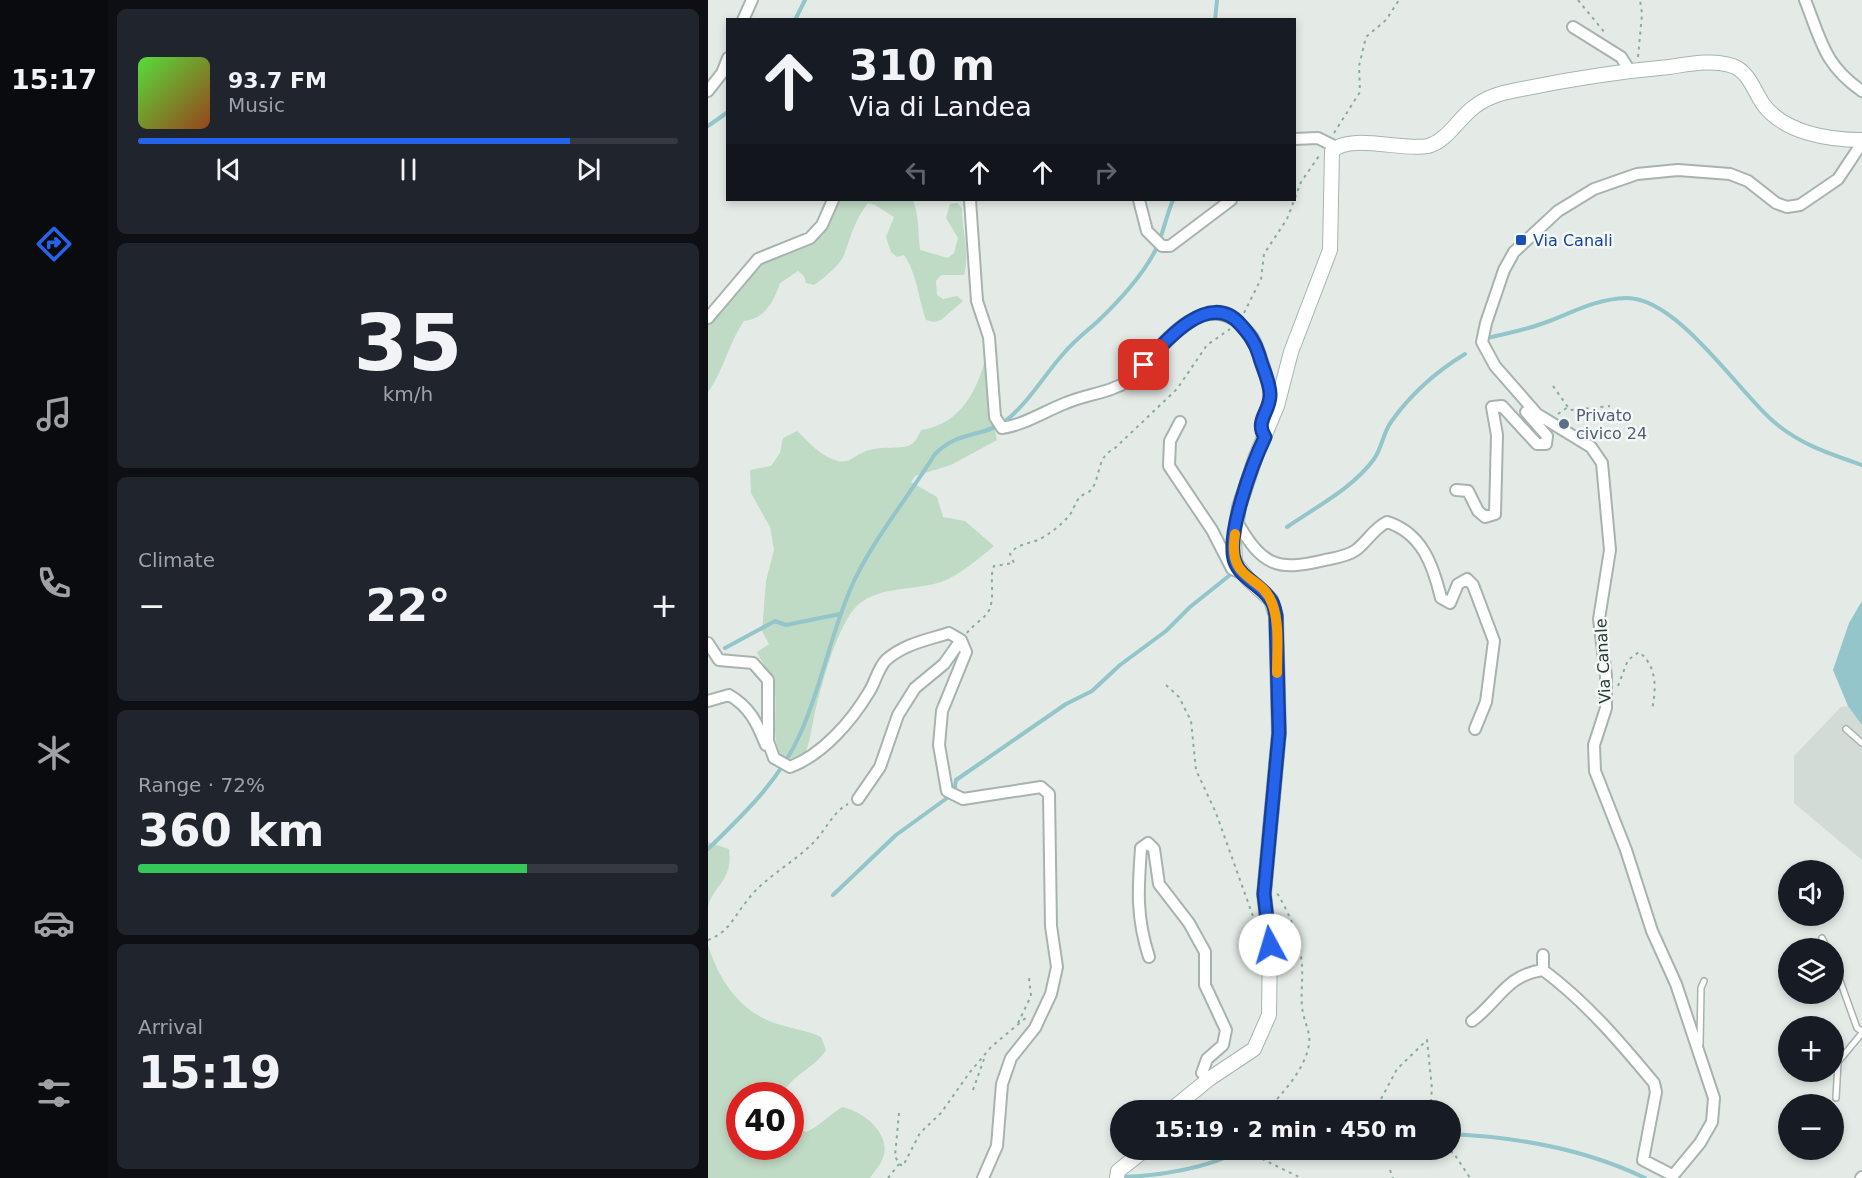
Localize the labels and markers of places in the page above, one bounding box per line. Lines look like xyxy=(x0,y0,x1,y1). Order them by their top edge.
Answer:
place label: Via Canali xyxy=(1533,231,1613,250)
marker: Via Canali xyxy=(1514,233,1528,247)
pin xyxy=(1118,339,1169,390)
place label: Privato civico 24 xyxy=(1576,406,1647,443)
marker: Privato civico 24 xyxy=(1557,417,1571,431)

